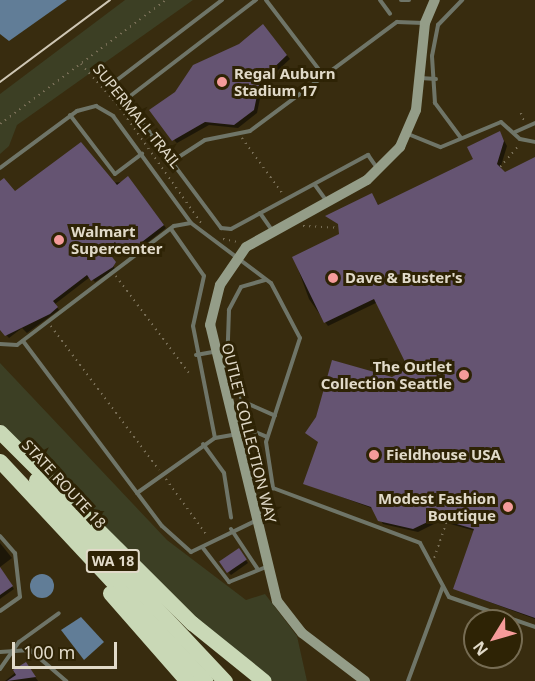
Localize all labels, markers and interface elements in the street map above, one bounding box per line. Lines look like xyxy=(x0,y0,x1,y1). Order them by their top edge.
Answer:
street label: SUPERMALL TRAIL xyxy=(89,60,185,172)
place label: Regal Auburn Stadium 17 xyxy=(234,64,335,99)
marker: Regal Auburn Stadium 17 xyxy=(215,75,229,89)
place label: Walmart Supercenter xyxy=(71,222,162,257)
marker: Walmart Supercenter xyxy=(52,233,66,247)
place label: Dave & Buster's xyxy=(345,269,463,287)
marker: Dave & Buster's xyxy=(326,271,340,285)
street label: OUTLET COLLECTION WAY xyxy=(218,341,280,525)
place label: The Outlet Collection Seattle xyxy=(321,357,452,392)
marker: The Outlet Collection Seattle xyxy=(457,368,471,382)
street label: STATE ROUTE 18 xyxy=(18,436,110,532)
place label: Fieldhouse USA xyxy=(386,446,501,464)
marker: Fieldhouse USA xyxy=(367,448,381,462)
place label: Modest Fashion Boutique xyxy=(378,489,496,524)
marker: Modest Fashion Boutique xyxy=(501,500,515,514)
road number: WA 18 xyxy=(84,550,142,572)
north arrow xyxy=(463,609,523,669)
scale bar xyxy=(15,630,120,668)
text: N xyxy=(468,637,493,660)
text: 100 m xyxy=(23,640,75,664)

